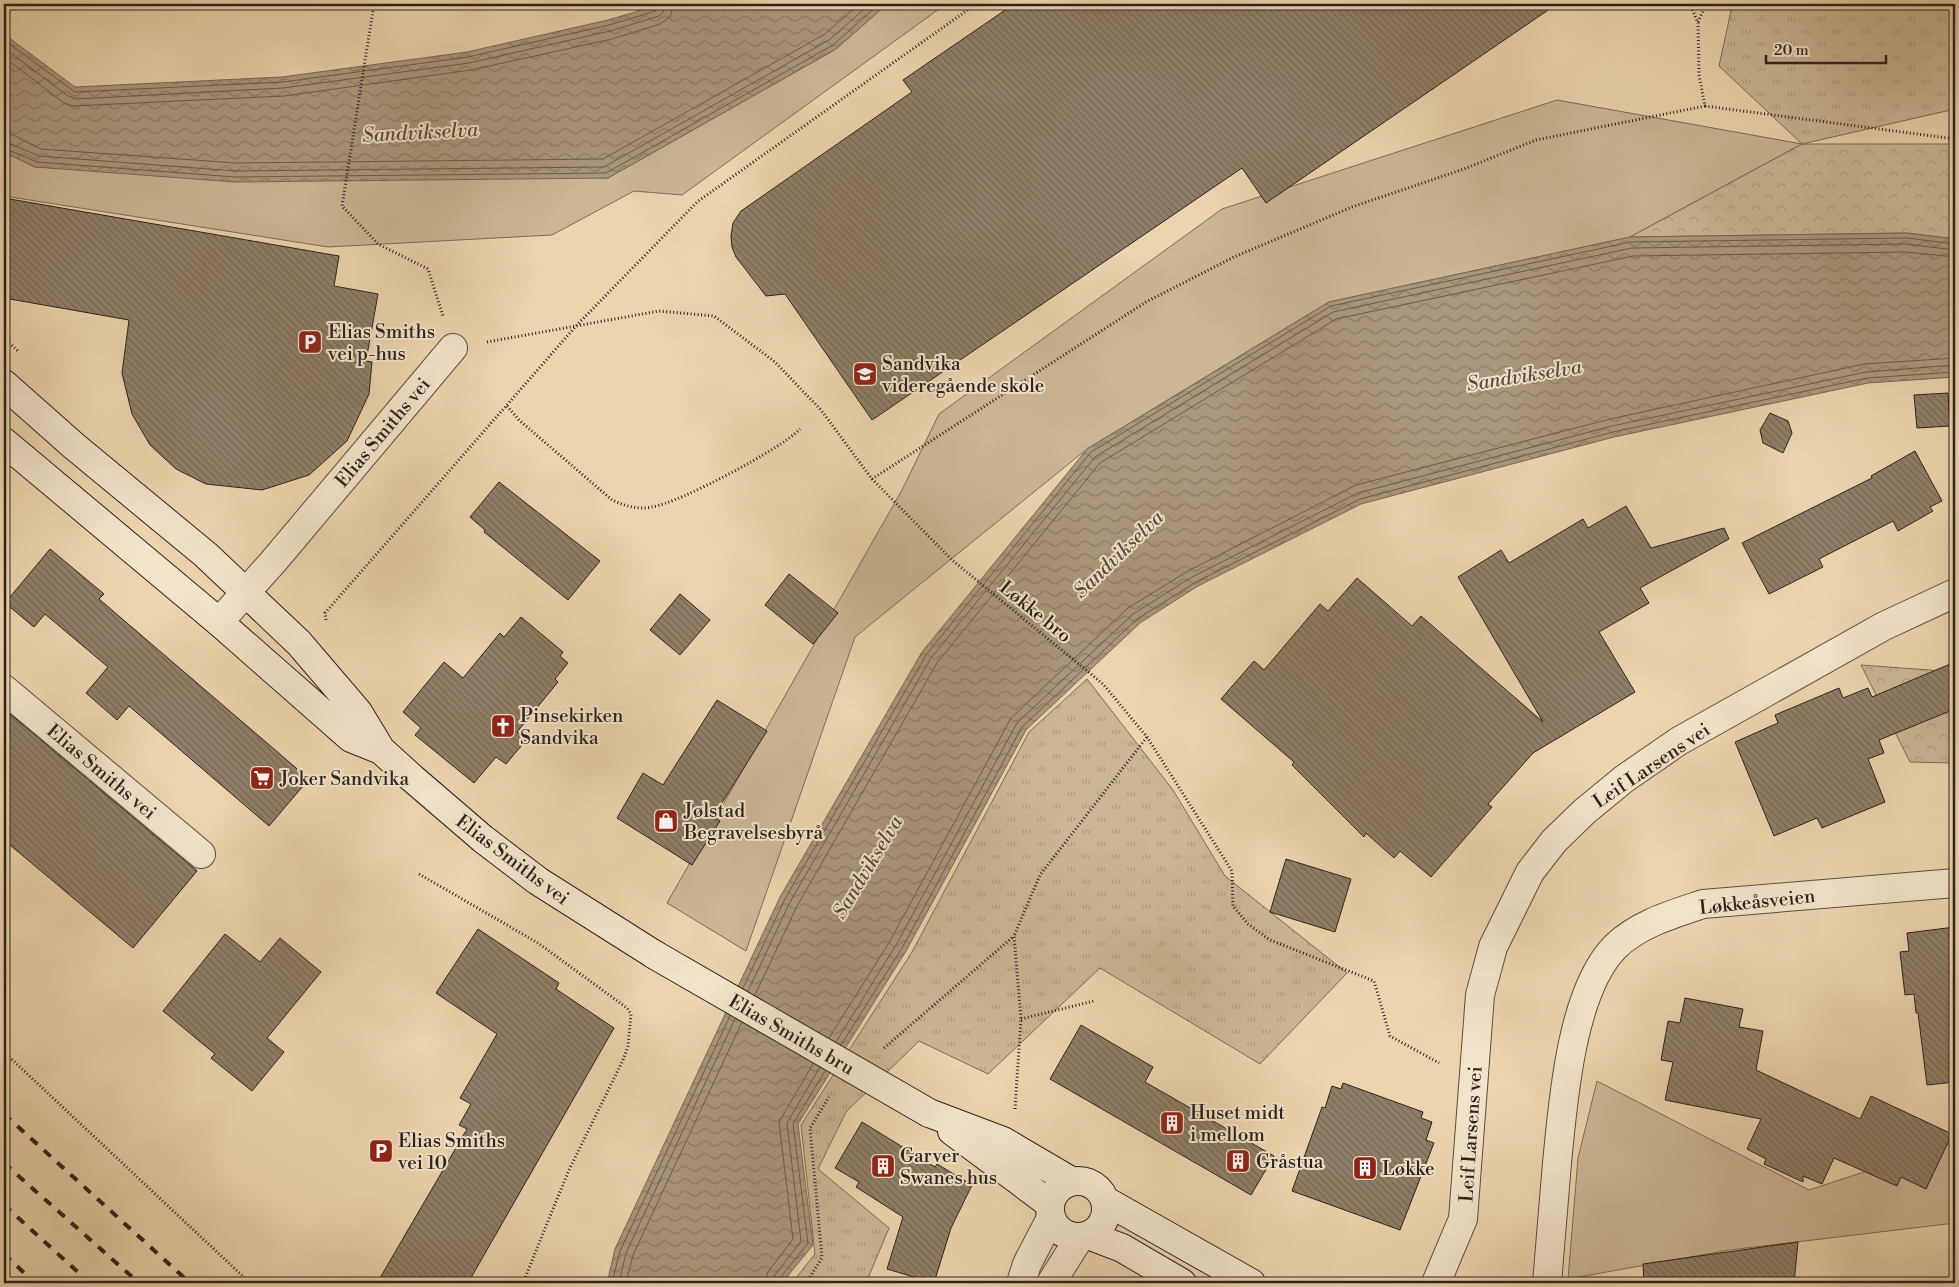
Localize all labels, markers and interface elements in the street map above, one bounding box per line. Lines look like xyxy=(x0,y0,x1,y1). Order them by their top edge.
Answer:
scale bar xyxy=(1766,32,1886,64)
text: 20 m xyxy=(1774,41,1809,60)
water label: Sandvikselva xyxy=(362,118,480,149)
place label: Elias Smiths vei p-hus xyxy=(327,320,435,366)
parking icon: Elias Smiths vei p-hus xyxy=(297,329,323,355)
place label: Sandvika videregående skole xyxy=(881,352,1044,398)
water label: Sandvikselva xyxy=(1465,355,1584,398)
school or university icon: Sandvika videregående skole xyxy=(852,361,878,387)
street label: Elias Smiths vei xyxy=(330,373,436,492)
water label: Sandvikselva xyxy=(1069,505,1170,604)
street label: Løkke bro xyxy=(994,575,1076,648)
place label: Pinsekirken Sandvika xyxy=(520,704,623,750)
church icon: Pinsekirken Sandvika xyxy=(490,713,516,739)
street label: Leif Larsens vei xyxy=(1588,718,1715,814)
street label: Elias Smiths vei xyxy=(42,719,161,825)
supermarket icon: Joker Sandvika xyxy=(249,765,275,791)
place label: Joker Sandvika xyxy=(279,767,409,791)
place label: Jølstad Begravelsesbyrå xyxy=(683,799,823,845)
shop icon: Jølstad Begravelsesbyrå xyxy=(653,808,679,834)
street label: Elias Smiths vei xyxy=(451,809,574,910)
water label: Sandvikselva xyxy=(828,811,909,924)
street label: Løkkeåsveien xyxy=(1698,884,1816,920)
street label: Elias Smiths bru xyxy=(724,989,859,1081)
street label: Leif Larsens vei xyxy=(1454,1065,1488,1203)
place label: Huset midt i mellom xyxy=(1190,1101,1285,1147)
building icon: Huset midt i mellom xyxy=(1159,1110,1185,1136)
place label: Elias Smiths vei 10 xyxy=(397,1129,505,1175)
parking icon: Elias Smiths vei 10 xyxy=(368,1138,394,1164)
place label: Garver Swanes hus xyxy=(900,1144,997,1190)
building icon: Gråstua xyxy=(1225,1148,1251,1174)
place label: Gråstua xyxy=(1256,1150,1324,1174)
building icon: Garver Swanes hus xyxy=(870,1153,896,1179)
building icon: Løkke xyxy=(1352,1155,1378,1181)
place label: Løkke xyxy=(1382,1157,1435,1181)

